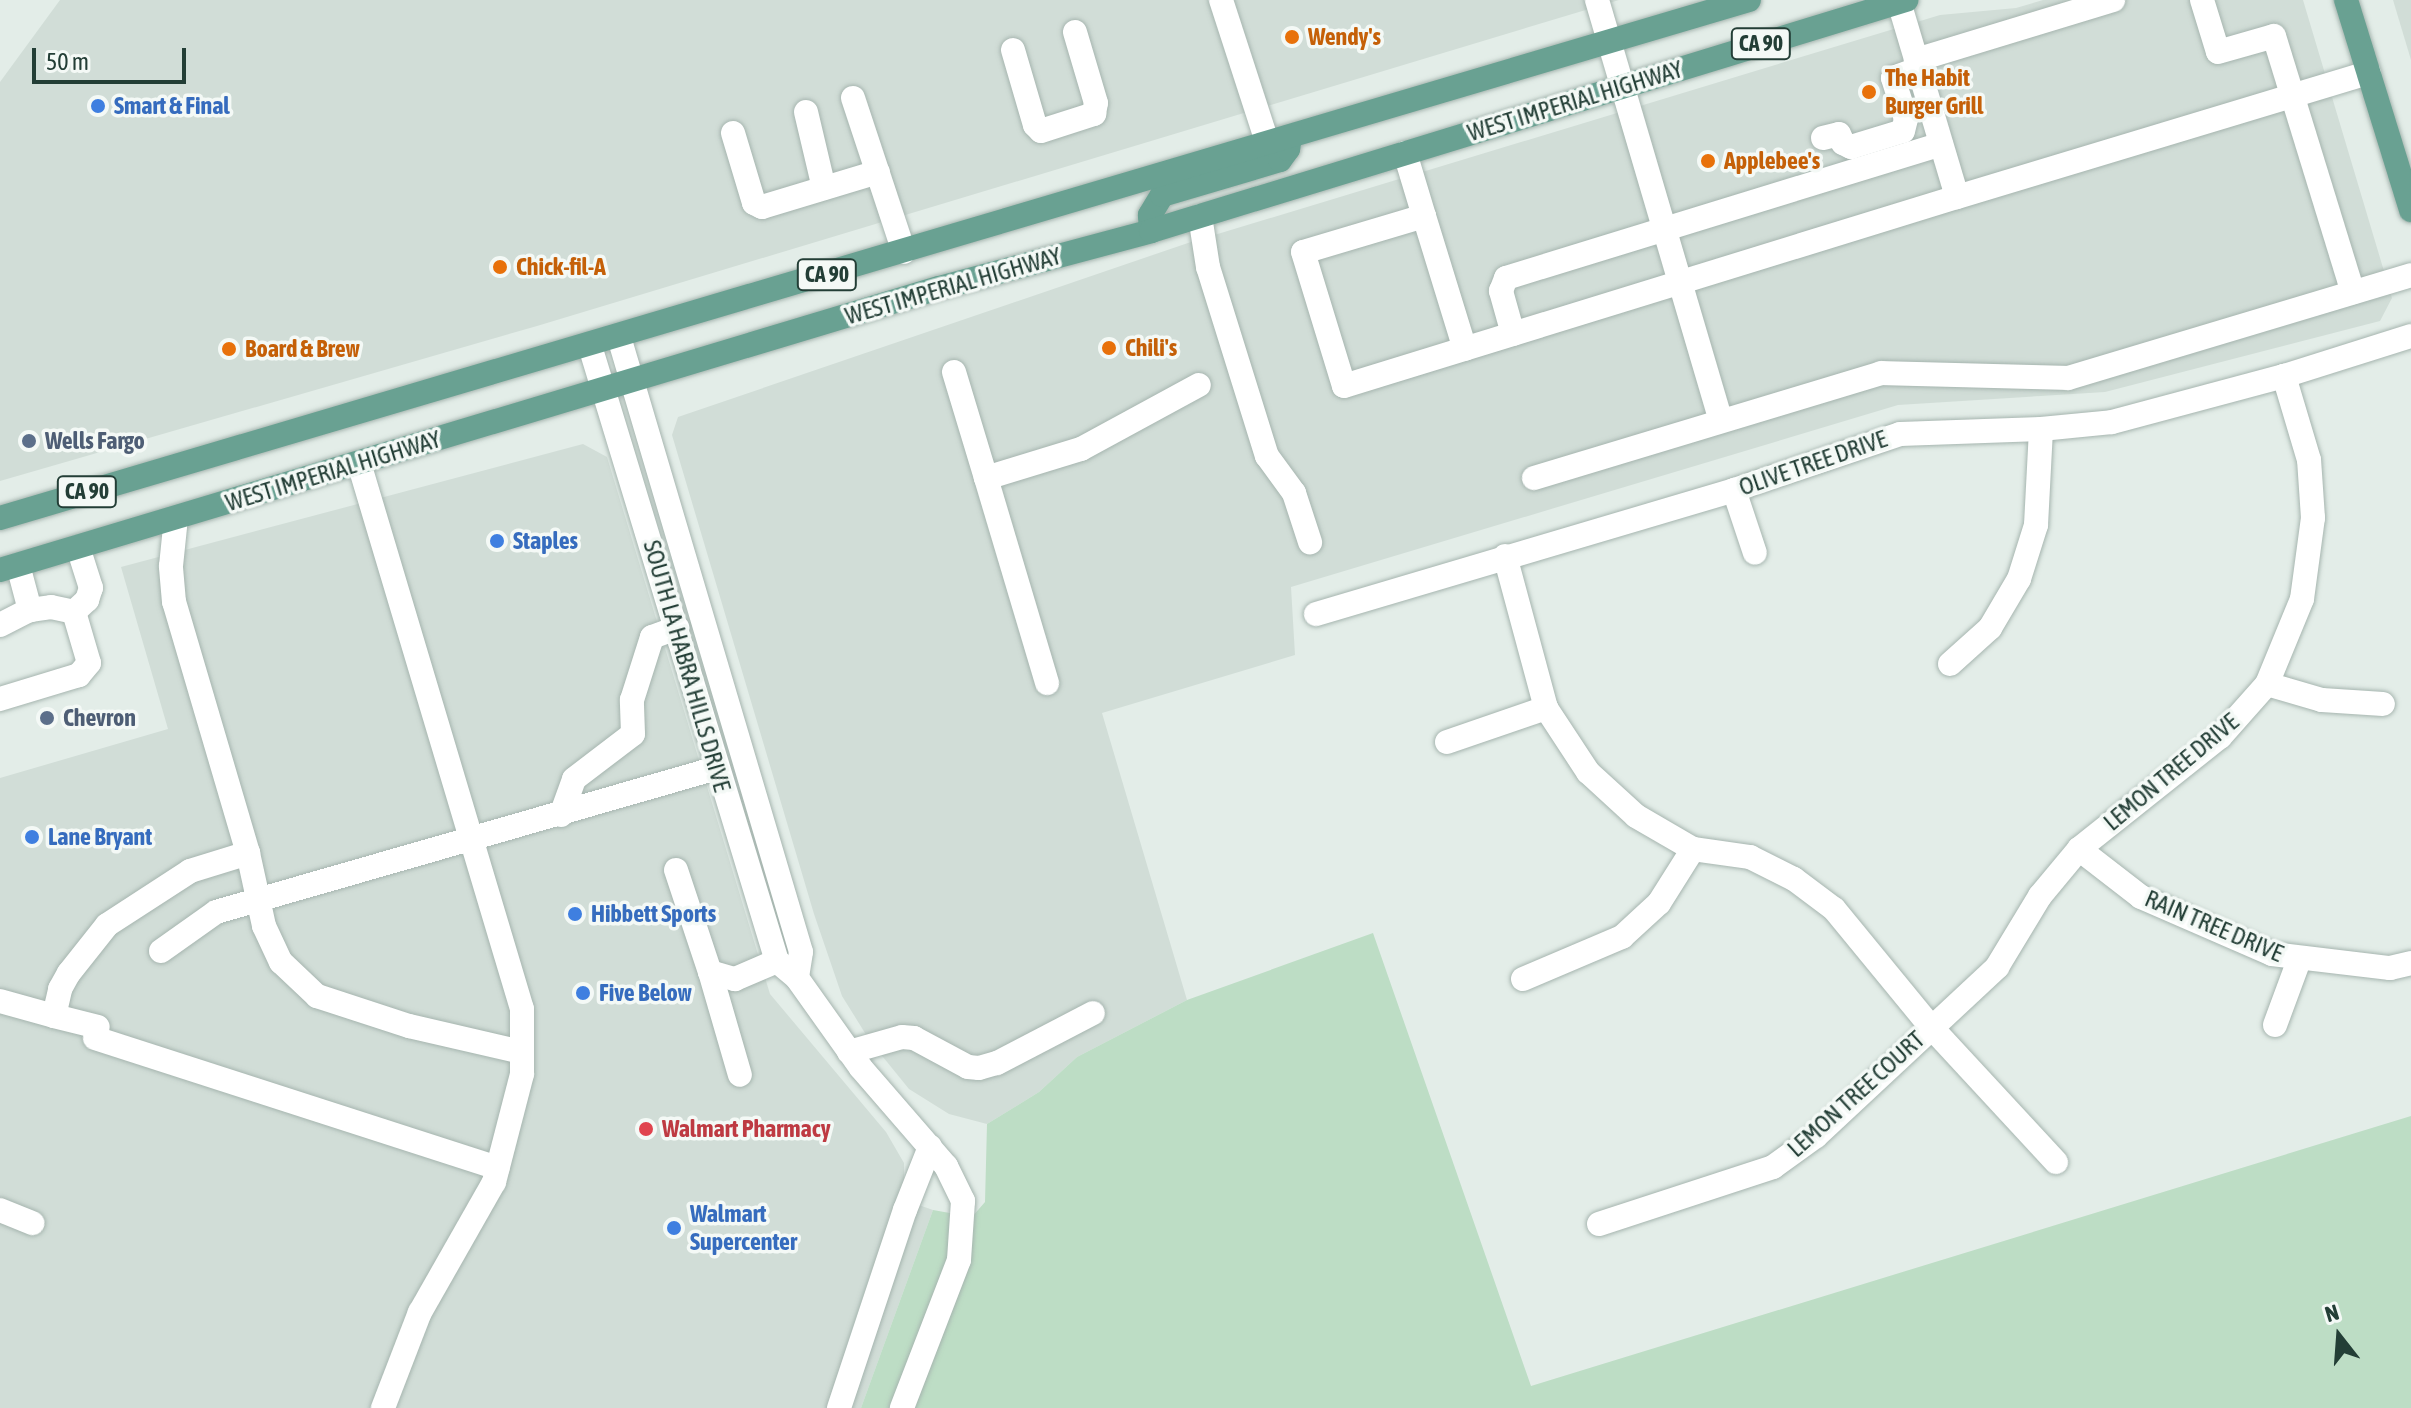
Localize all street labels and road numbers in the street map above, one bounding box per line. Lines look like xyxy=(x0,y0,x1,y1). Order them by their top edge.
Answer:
road number: CA 90 xyxy=(1729,26,1793,62)
street label: WEST IMPERIAL HIGHWAY xyxy=(1464,55,1686,147)
street label: WEST IMPERIAL HIGHWAY xyxy=(842,241,1064,331)
road number: CA 90 xyxy=(795,257,859,293)
street label: OLIVE TREE DRIVE xyxy=(1735,424,1891,502)
street label: WEST IMPERIAL HIGHWAY xyxy=(222,425,444,517)
road number: CA 90 xyxy=(55,474,119,510)
street label: SOUTH LA HABRA HILLS DRIVE xyxy=(637,537,737,795)
street label: LEMON TREE DRIVE xyxy=(2098,707,2244,837)
street label: RAIN TREE DRIVE xyxy=(2141,884,2287,968)
street label: LEMON TREE COURT xyxy=(1782,1025,1930,1163)

